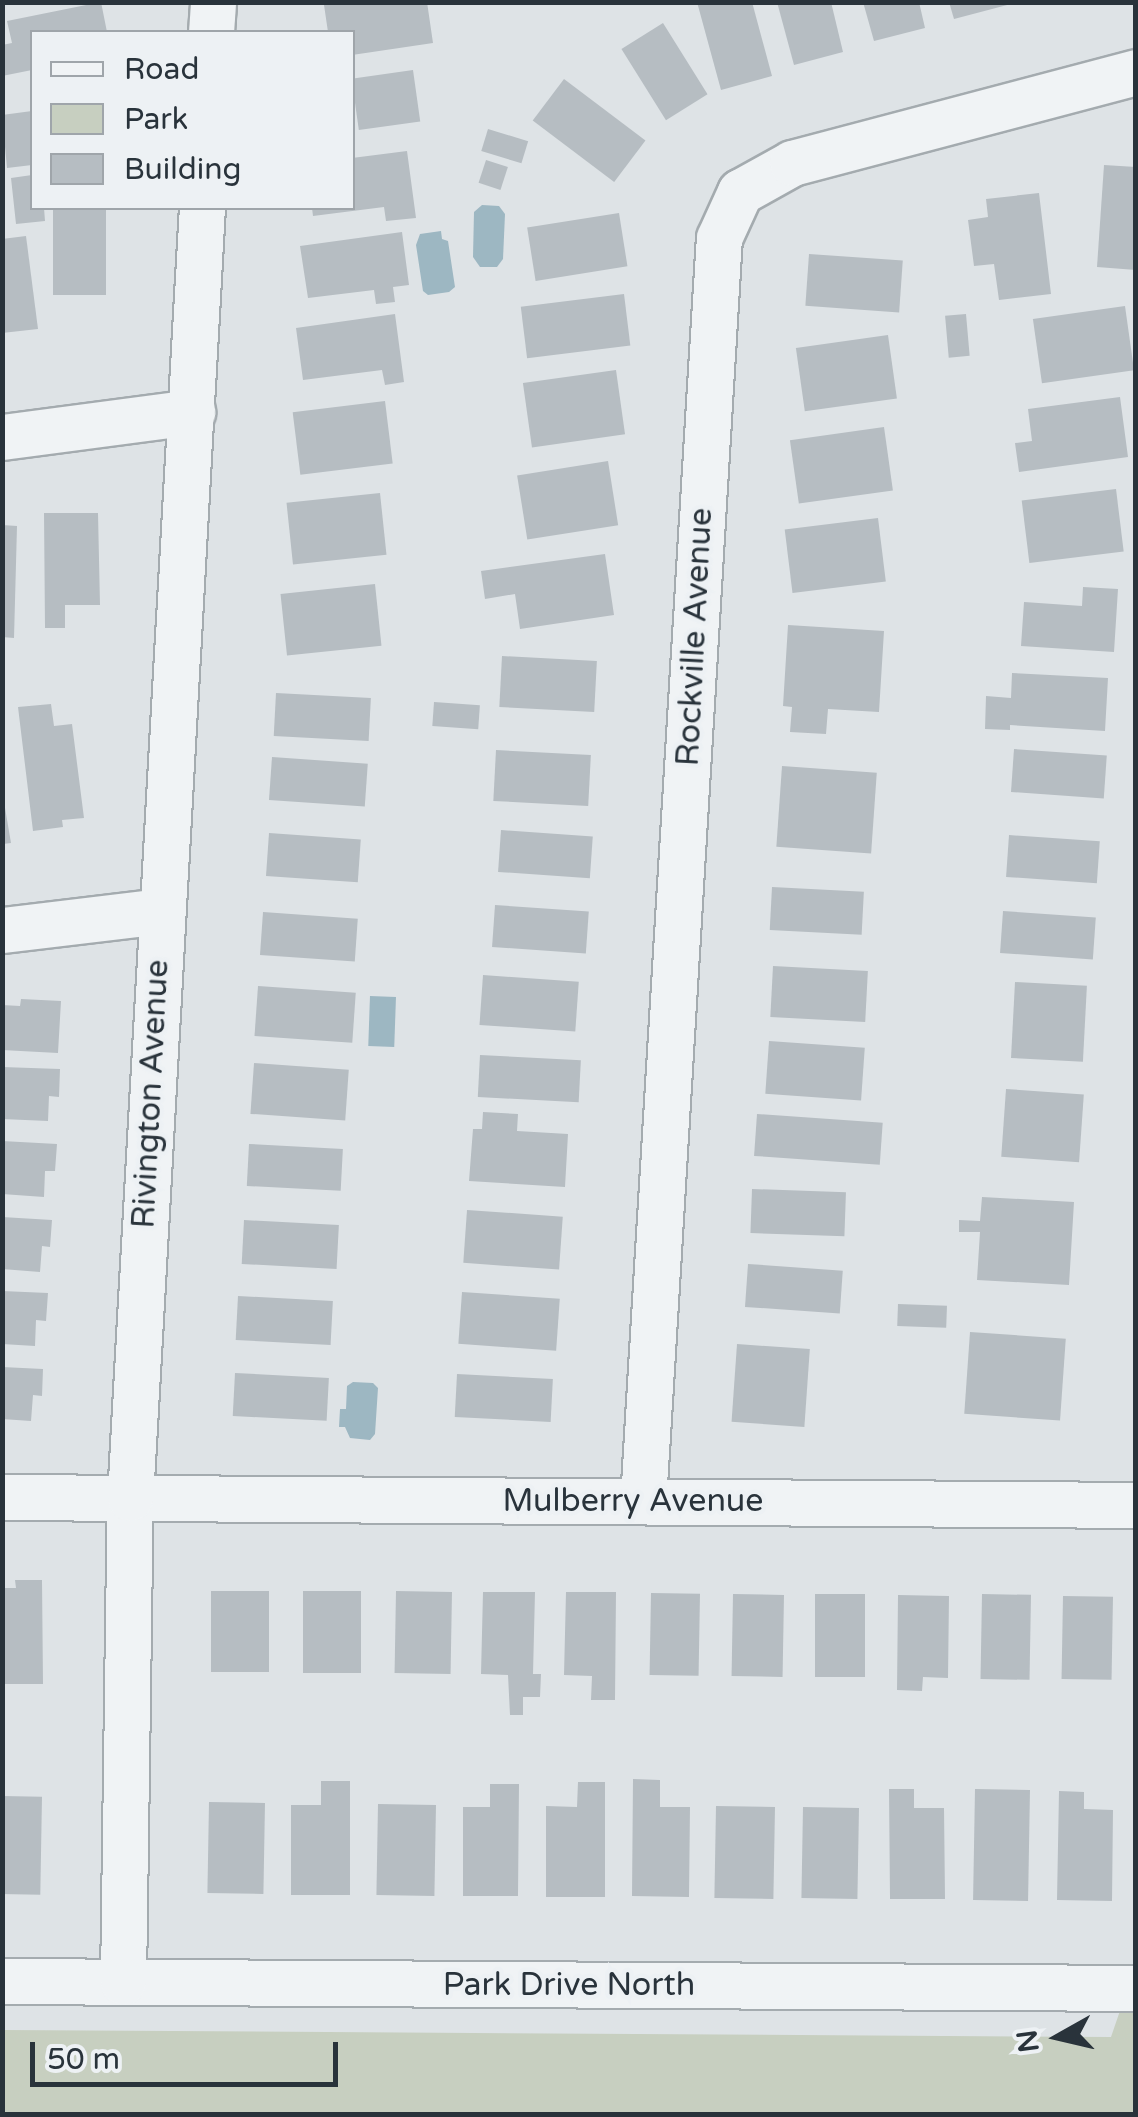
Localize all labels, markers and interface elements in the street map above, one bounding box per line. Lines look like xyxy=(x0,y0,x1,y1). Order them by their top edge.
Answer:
legend xyxy=(30,30,355,210)
text: Road xyxy=(124,51,199,88)
text: Park xyxy=(124,101,188,138)
text: Building xyxy=(124,151,241,188)
street label: Rockville Avenue xyxy=(669,507,721,767)
street label: Rivington Avenue xyxy=(125,959,177,1229)
street label: Mulberry Avenue xyxy=(503,1482,763,1520)
street label: Park Drive North xyxy=(443,1966,695,2004)
north arrow xyxy=(1008,1987,1108,2087)
scale bar xyxy=(35,2022,342,2084)
text: N xyxy=(1010,2028,1047,2055)
text: 50 m xyxy=(47,2041,120,2078)

